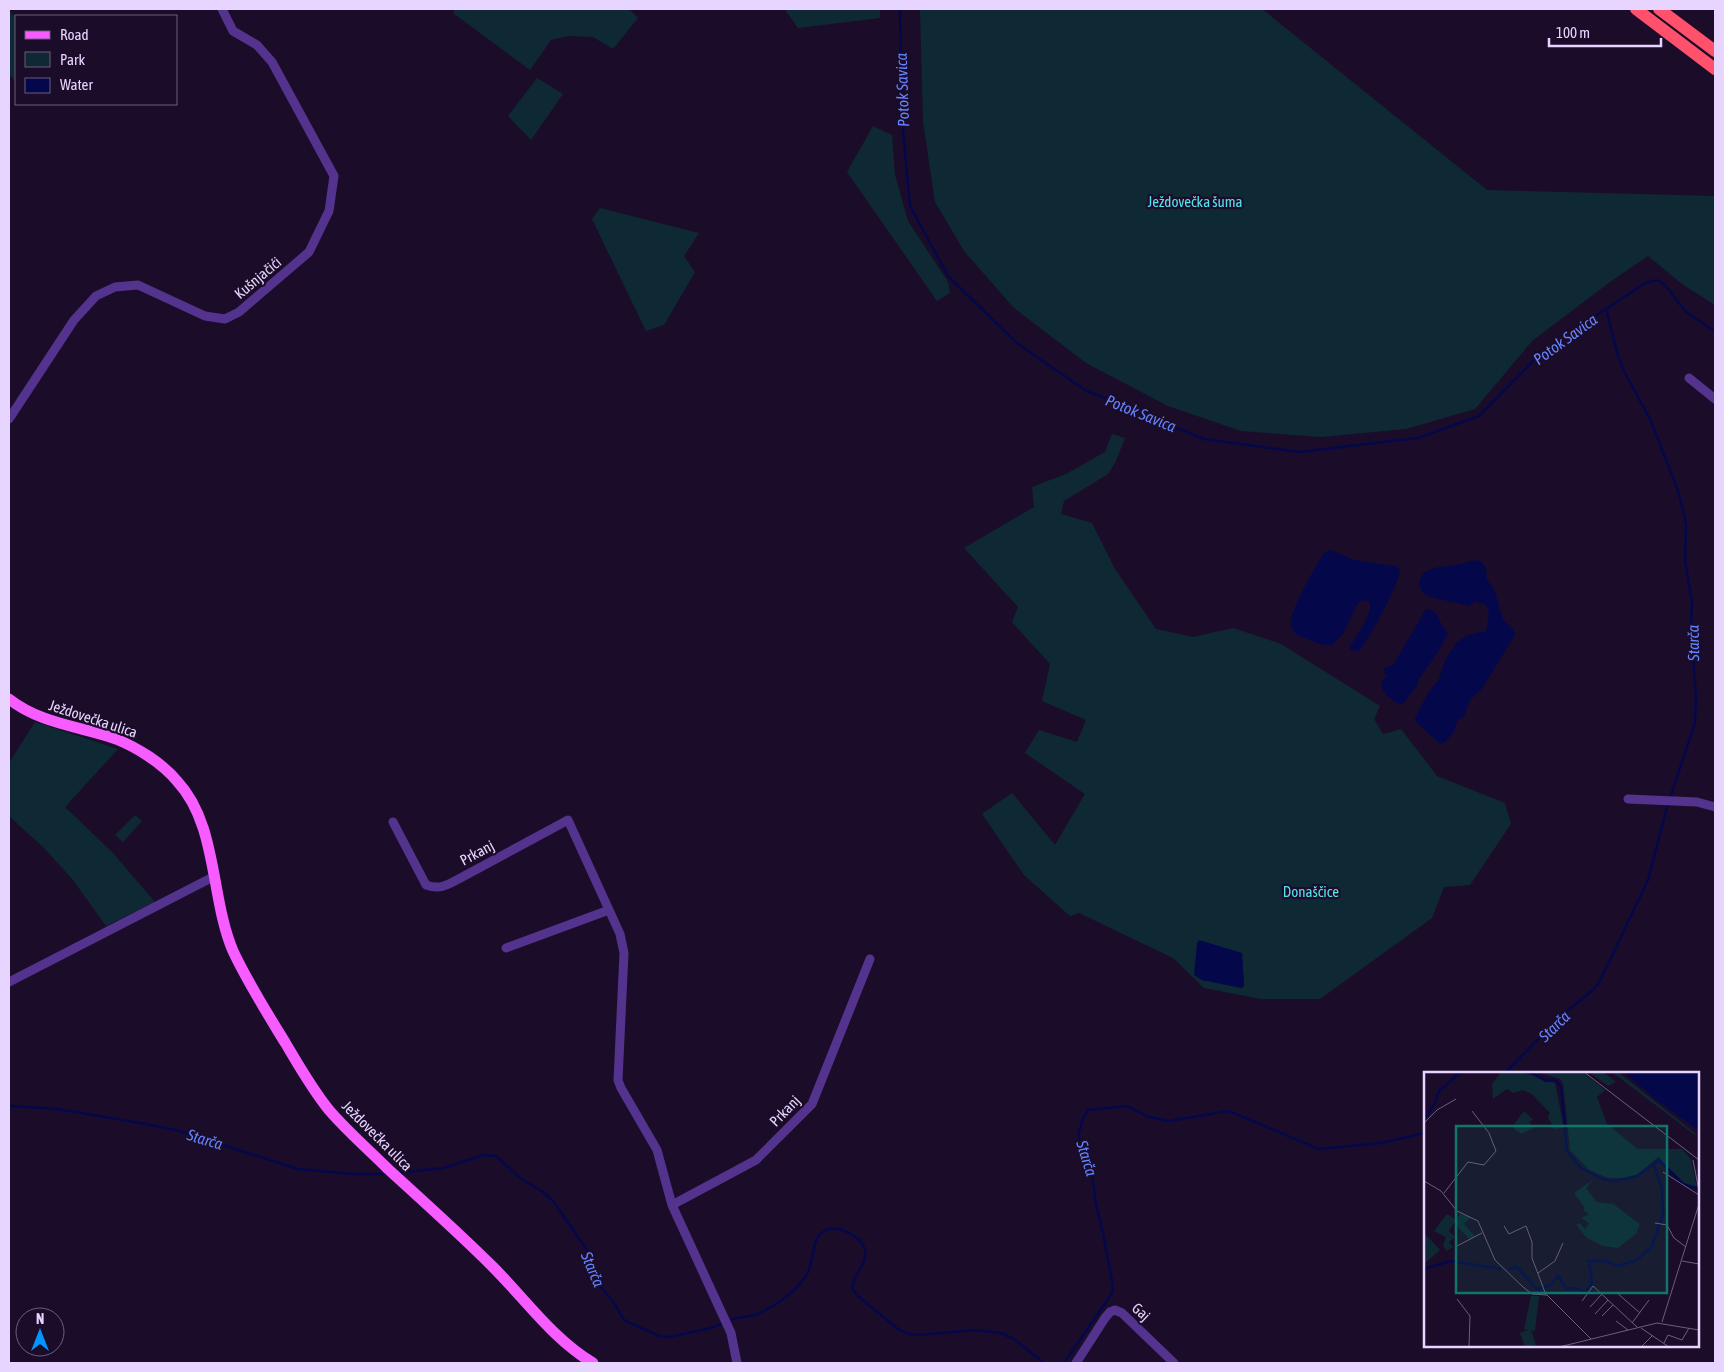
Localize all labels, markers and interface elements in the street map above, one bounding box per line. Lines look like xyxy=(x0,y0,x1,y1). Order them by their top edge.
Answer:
legend xyxy=(15,15,178,105)
scale bar xyxy=(1549,15,1662,47)
text: 100 m xyxy=(1556,24,1590,41)
text: Road xyxy=(60,26,89,43)
text: Park xyxy=(60,51,85,68)
water label: Potok Savica xyxy=(892,52,912,127)
text: Water xyxy=(60,76,93,93)
park label: Ježdovečka šuma xyxy=(1147,193,1243,210)
street label: Kušnjačići xyxy=(231,253,284,302)
water label: Potok Savica xyxy=(1530,310,1601,368)
water label: Potok Savica xyxy=(1103,391,1179,435)
water label: Starča xyxy=(1684,624,1702,662)
street label: Ježdovečka ulica xyxy=(47,696,140,741)
street label: Prkanj xyxy=(457,837,497,869)
park label: Donaščice xyxy=(1283,883,1339,900)
water label: Starča xyxy=(1534,1007,1574,1046)
inset map xyxy=(1424,1072,1699,1347)
street label: Prkanj xyxy=(766,1092,803,1130)
street label: Ježdovečka ulica xyxy=(339,1097,416,1174)
water label: Starča xyxy=(184,1125,225,1153)
water label: Starča xyxy=(1073,1137,1101,1178)
water label: Starča xyxy=(577,1248,609,1290)
street label: Gaj xyxy=(1129,1299,1154,1324)
north arrow xyxy=(15,1307,65,1357)
text: N xyxy=(36,1311,44,1327)

